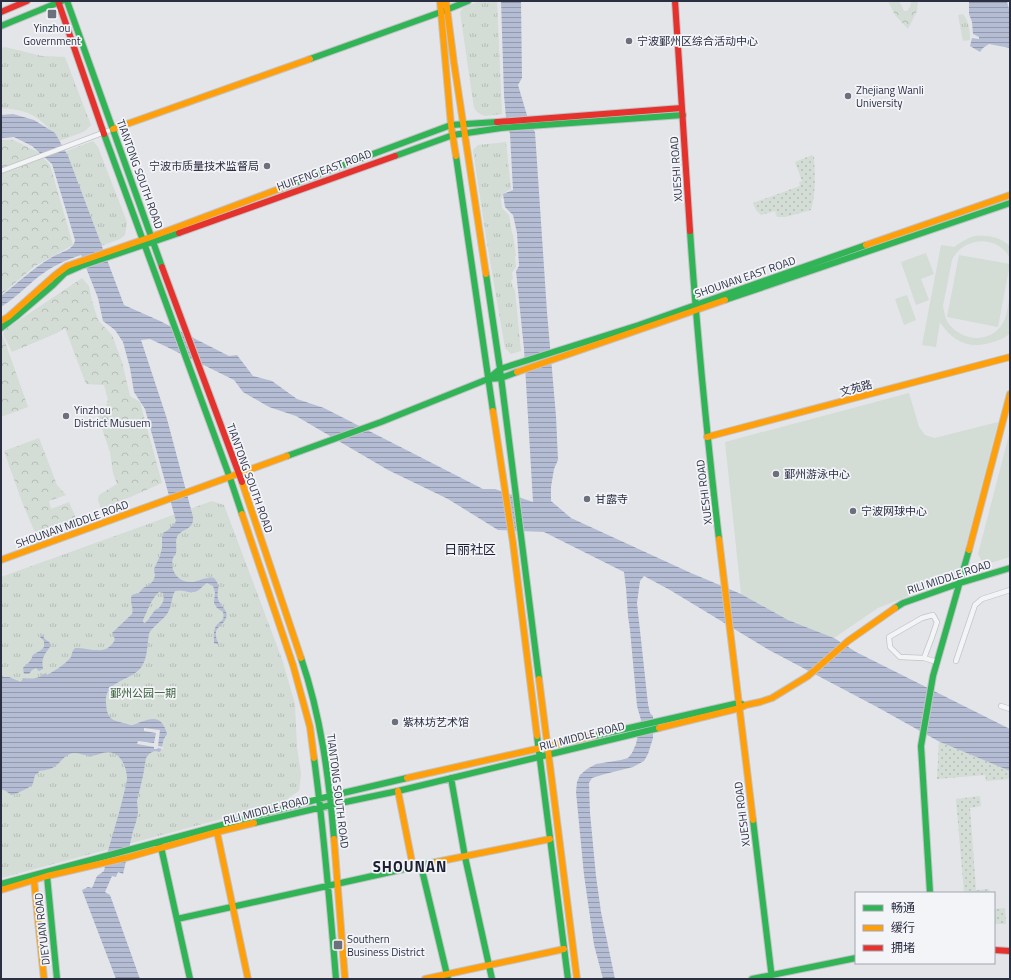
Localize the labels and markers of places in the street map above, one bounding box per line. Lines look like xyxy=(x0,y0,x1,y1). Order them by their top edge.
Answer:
marker: Yinzhou Government xyxy=(46,8,58,20)
place label: Yinzhou Government xyxy=(23,20,81,49)
place label: 宁波鄞州区综合活动中心 xyxy=(637,33,758,49)
marker: 宁波鄞州区综合活动中心 xyxy=(624,36,634,46)
place label: Zhejiang Wanli University xyxy=(856,82,924,111)
marker: Zhejiang Wanli University xyxy=(843,91,853,101)
place label: 宁波市质量技术监督局 xyxy=(149,158,259,174)
marker: 宁波市质量技术监督局 xyxy=(262,161,272,171)
place label: Yinzhou District Musuem xyxy=(74,402,151,431)
marker: Yinzhou District Musuem xyxy=(61,411,71,421)
place label: 鄞州游泳中心 xyxy=(784,466,850,482)
marker: 鄞州游泳中心 xyxy=(771,469,781,479)
place label: 甘露寺 xyxy=(595,491,628,507)
marker: 甘露寺 xyxy=(582,494,592,504)
place label: 宁波网球中心 xyxy=(861,503,927,519)
marker: 宁波网球中心 xyxy=(848,506,858,516)
place label: 紫林坊艺术馆 xyxy=(403,714,469,730)
marker: 紫林坊艺术馆 xyxy=(390,717,400,727)
place label: Southern Business District xyxy=(347,931,425,960)
marker: Southern Business District xyxy=(332,939,344,951)

